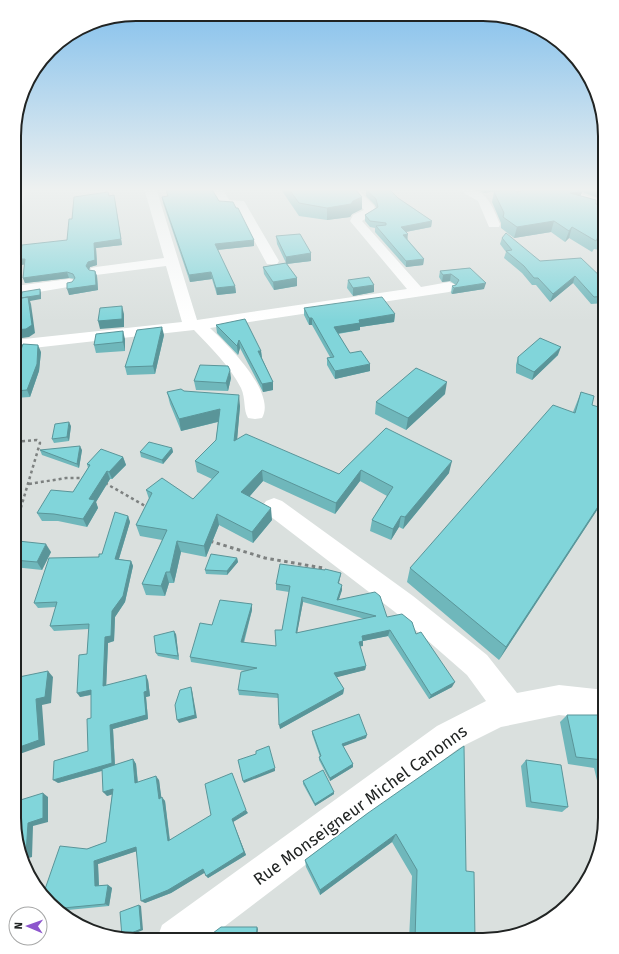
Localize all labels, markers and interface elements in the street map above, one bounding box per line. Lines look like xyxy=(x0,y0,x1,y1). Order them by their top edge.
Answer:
street label: Rue Monseigneur Michel Canonns xyxy=(249,721,471,890)
north arrow xyxy=(8,906,48,946)
text: N xyxy=(12,922,25,930)

